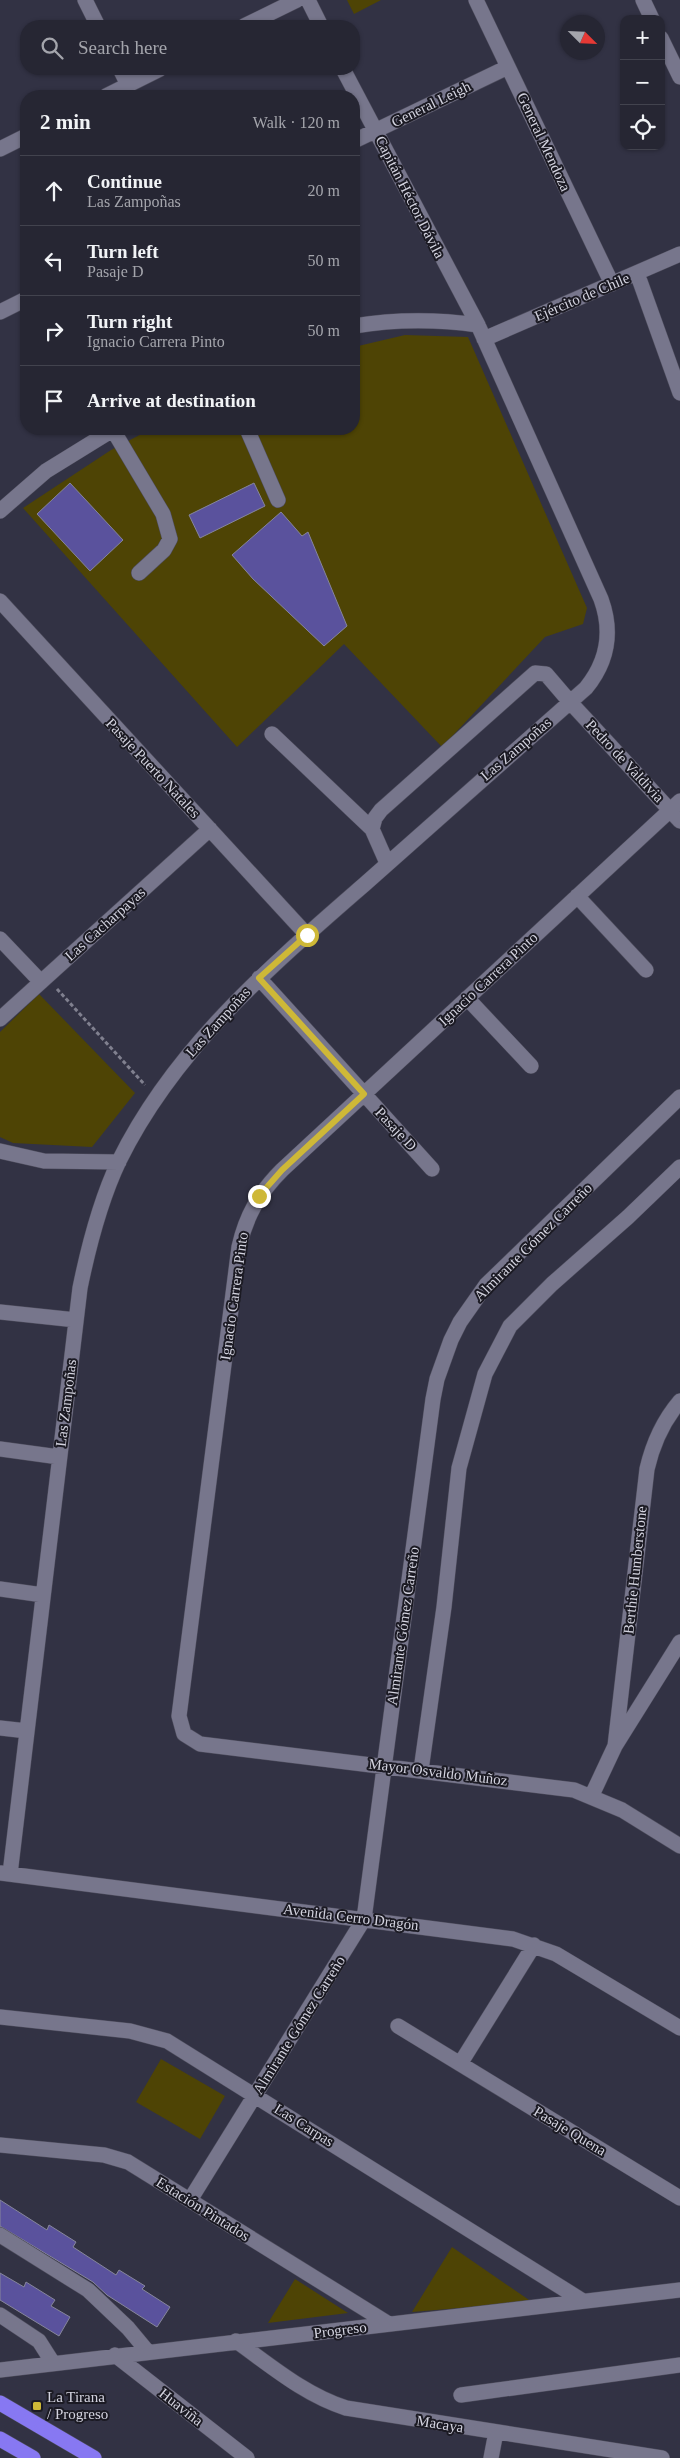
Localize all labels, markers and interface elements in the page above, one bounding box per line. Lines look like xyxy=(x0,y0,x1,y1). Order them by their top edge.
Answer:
north arrow xyxy=(560,15,605,60)
map controls xyxy=(620,15,665,150)
button: + xyxy=(620,15,665,60)
search box xyxy=(20,20,360,75)
icon: search xyxy=(38,34,66,62)
text: Search here xyxy=(78,37,167,58)
button: − xyxy=(620,60,665,105)
street label: General Leigh xyxy=(389,78,474,130)
street label: General Mendoza xyxy=(514,90,574,194)
button: locate xyxy=(620,105,665,150)
text: 2 min xyxy=(40,110,91,134)
text: Walk · 120 m xyxy=(253,114,340,131)
street label: Capitán Héctor Dávila xyxy=(372,133,448,261)
text: Continue xyxy=(87,171,162,192)
icon: ahead xyxy=(40,177,68,205)
text: 20 m xyxy=(308,182,340,199)
text: Las Zampoñas xyxy=(87,193,181,210)
text: Turn left xyxy=(87,241,159,262)
icon: left xyxy=(40,247,68,275)
text: 50 m xyxy=(308,252,340,269)
text: Pasaje D xyxy=(87,263,143,280)
street label: Ejército de Chile xyxy=(532,270,632,324)
text: Turn right xyxy=(87,311,172,332)
icon: right xyxy=(40,317,68,345)
text: 50 m xyxy=(308,322,340,339)
text: Ignacio Carrera Pinto xyxy=(87,333,225,350)
icon: arrive xyxy=(40,387,68,415)
text: Arrive at destination xyxy=(87,390,256,411)
street label: Las Zampoñas xyxy=(478,714,555,784)
street label: Pasaje Puerto Natales xyxy=(103,715,203,821)
street label: Pedro de Valdivia xyxy=(583,717,667,806)
street label: Las Cacharpayas xyxy=(62,884,148,964)
route start xyxy=(296,924,319,947)
street label: Ignacio Carrera Pinto xyxy=(435,929,541,1029)
street label: Las Zampoñas xyxy=(183,984,253,1060)
street label: Pasaje D xyxy=(372,1104,420,1154)
street label: Almirante Gómez Carreño xyxy=(471,1180,595,1304)
route end xyxy=(248,1185,271,1208)
street label: Ignacio Carrera Pinto xyxy=(217,1231,251,1361)
street label: Las Zampoñas xyxy=(53,1358,79,1448)
street label: Berthie Humberstone xyxy=(620,1505,650,1635)
street label: Almirante Gómez Carreño xyxy=(384,1546,422,1706)
street label: Mayor Osvaldo Muñoz xyxy=(368,1756,509,1789)
street label: Avenida Cerro Dragón xyxy=(282,1901,420,1933)
street label: Almirante Gómez Carreño xyxy=(250,1953,348,2097)
street label: Las Carpas xyxy=(271,2100,337,2150)
street label: Pasaje Quena xyxy=(531,2103,609,2159)
street label: Estación Pintados xyxy=(153,2174,253,2244)
street label: Progreso xyxy=(313,2319,367,2341)
street label: Huaviña xyxy=(156,2385,206,2429)
place label: La Tirana / Progreso xyxy=(47,2389,108,2422)
marker: La Tirana / Progreso xyxy=(31,2400,43,2412)
street label: Macaya xyxy=(415,2412,465,2436)

